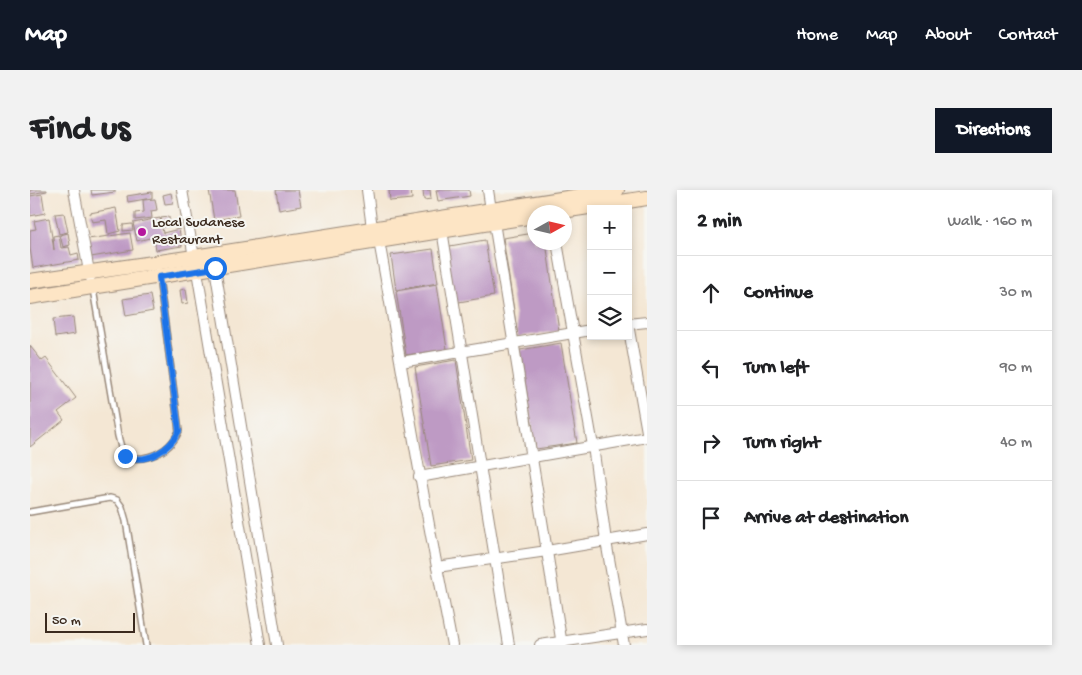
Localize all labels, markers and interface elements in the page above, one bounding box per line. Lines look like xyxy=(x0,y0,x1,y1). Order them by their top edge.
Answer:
text: Map xyxy=(25,21,67,50)
text: Home xyxy=(796,25,838,46)
text: Map xyxy=(866,25,897,46)
text: About xyxy=(925,25,971,46)
text: Contact xyxy=(999,25,1057,46)
button: Directions xyxy=(935,108,1052,153)
text: Find us xyxy=(30,110,130,151)
north arrow xyxy=(527,205,572,250)
map controls xyxy=(587,205,632,340)
button: + xyxy=(587,205,632,250)
text: 2 min xyxy=(697,210,742,235)
text: Walk · 160 m xyxy=(947,213,1032,232)
place label: Local Sudanese Restaurant xyxy=(152,214,245,249)
marker: Local Sudanese Restaurant xyxy=(136,226,148,238)
button: − xyxy=(587,250,632,295)
route start xyxy=(204,257,227,280)
icon: ahead xyxy=(697,279,725,307)
text: Continue xyxy=(744,282,813,305)
text: 30 m xyxy=(999,284,1032,303)
button: layers xyxy=(587,295,632,340)
icon: left xyxy=(697,354,725,382)
text: Turn left xyxy=(744,357,808,380)
text: 90 m xyxy=(1000,359,1032,378)
icon: right xyxy=(697,429,725,457)
text: Turn right xyxy=(744,432,820,455)
text: 40 m xyxy=(1000,434,1032,453)
route end xyxy=(114,445,137,468)
icon: arrive xyxy=(697,504,725,532)
text: Arrive at destination xyxy=(744,507,908,530)
scale bar xyxy=(45,610,135,633)
text: 50 m xyxy=(52,613,81,630)

